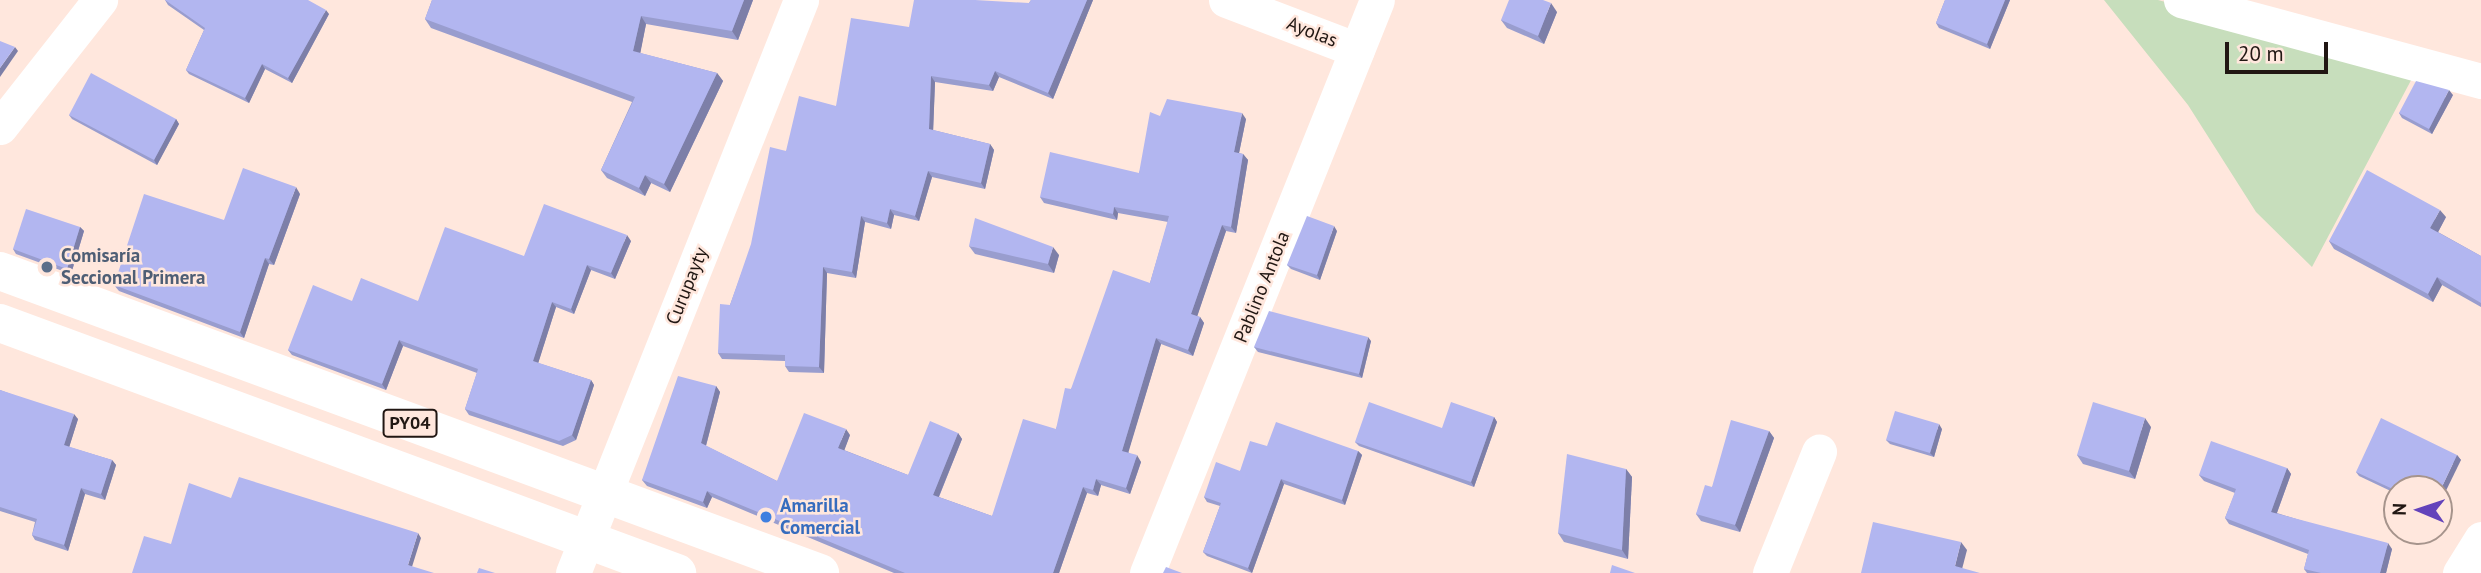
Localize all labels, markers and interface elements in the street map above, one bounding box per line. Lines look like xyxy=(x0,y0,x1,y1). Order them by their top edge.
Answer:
street label: Ayolas xyxy=(1284,12,1340,52)
scale bar xyxy=(2229,28,2332,72)
text: 20 m xyxy=(2238,40,2284,67)
street label: Pablino Antola xyxy=(1229,228,1295,346)
street label: Curupayty xyxy=(661,244,713,328)
place label: Comisaría Seccional Primera xyxy=(61,245,205,289)
marker: Comisaría Seccional Primera xyxy=(39,259,55,275)
road number: PY04 xyxy=(382,408,438,438)
north arrow xyxy=(2383,475,2453,545)
place label: Amarilla Comercial xyxy=(780,495,860,539)
text: N xyxy=(2387,503,2411,516)
marker: Amarilla Comercial xyxy=(758,509,774,525)

